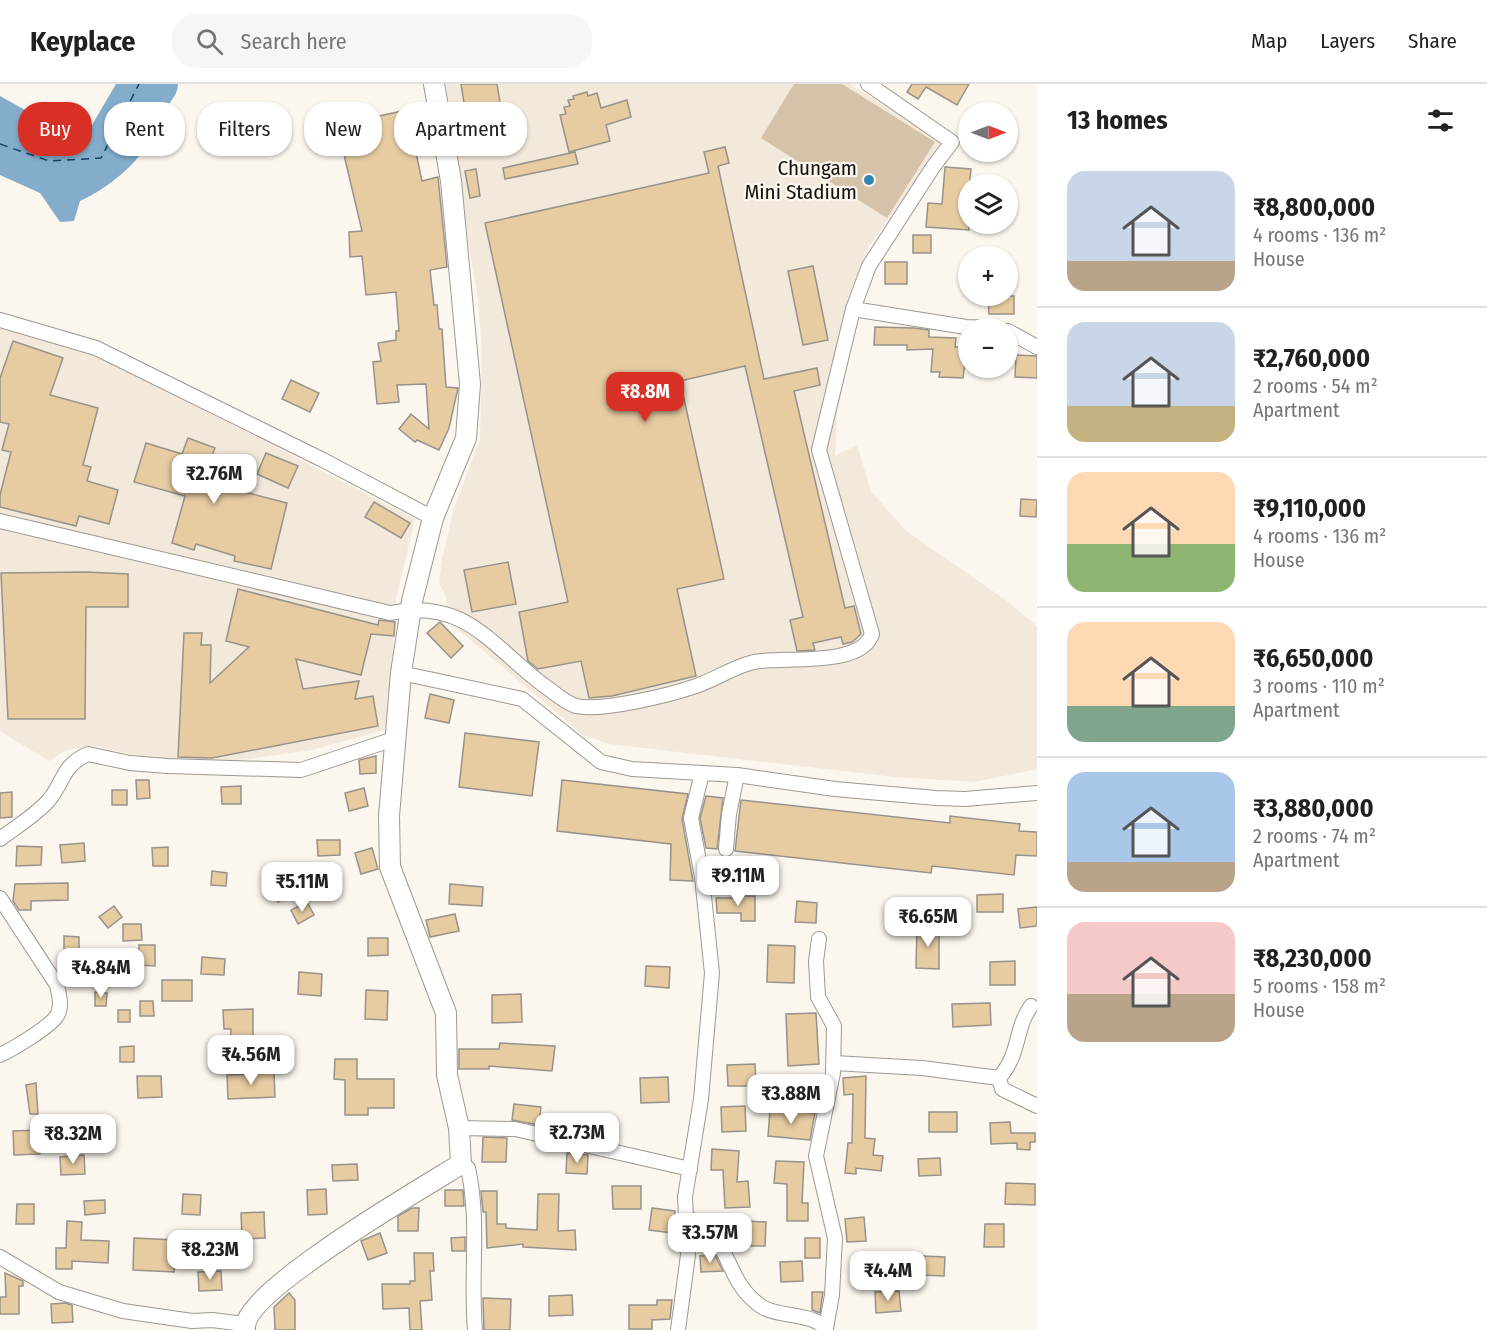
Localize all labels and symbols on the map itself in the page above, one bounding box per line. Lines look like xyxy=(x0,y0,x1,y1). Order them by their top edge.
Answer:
north arrow xyxy=(958,102,1018,162)
place label: Chungam Mini Stadium xyxy=(744,155,857,205)
marker: Chungam Mini Stadium xyxy=(862,173,876,187)
pin: ₹8.8M xyxy=(603,372,687,423)
pin: ₹2.76M xyxy=(165,454,263,505)
pin: ₹9.11M xyxy=(689,856,787,907)
pin: ₹5.11M xyxy=(253,862,351,913)
pin: ₹6.65M xyxy=(879,897,977,948)
pin: ₹4.84M xyxy=(52,948,150,999)
pin: ₹4.56M xyxy=(202,1035,300,1086)
pin: ₹3.88M xyxy=(742,1074,840,1125)
pin: ₹2.73M xyxy=(528,1113,626,1164)
pin: ₹8.32M xyxy=(24,1114,122,1165)
pin: ₹3.57M xyxy=(661,1213,759,1264)
pin: ₹8.23M xyxy=(161,1230,259,1281)
pin: ₹4.4M xyxy=(846,1251,930,1302)

